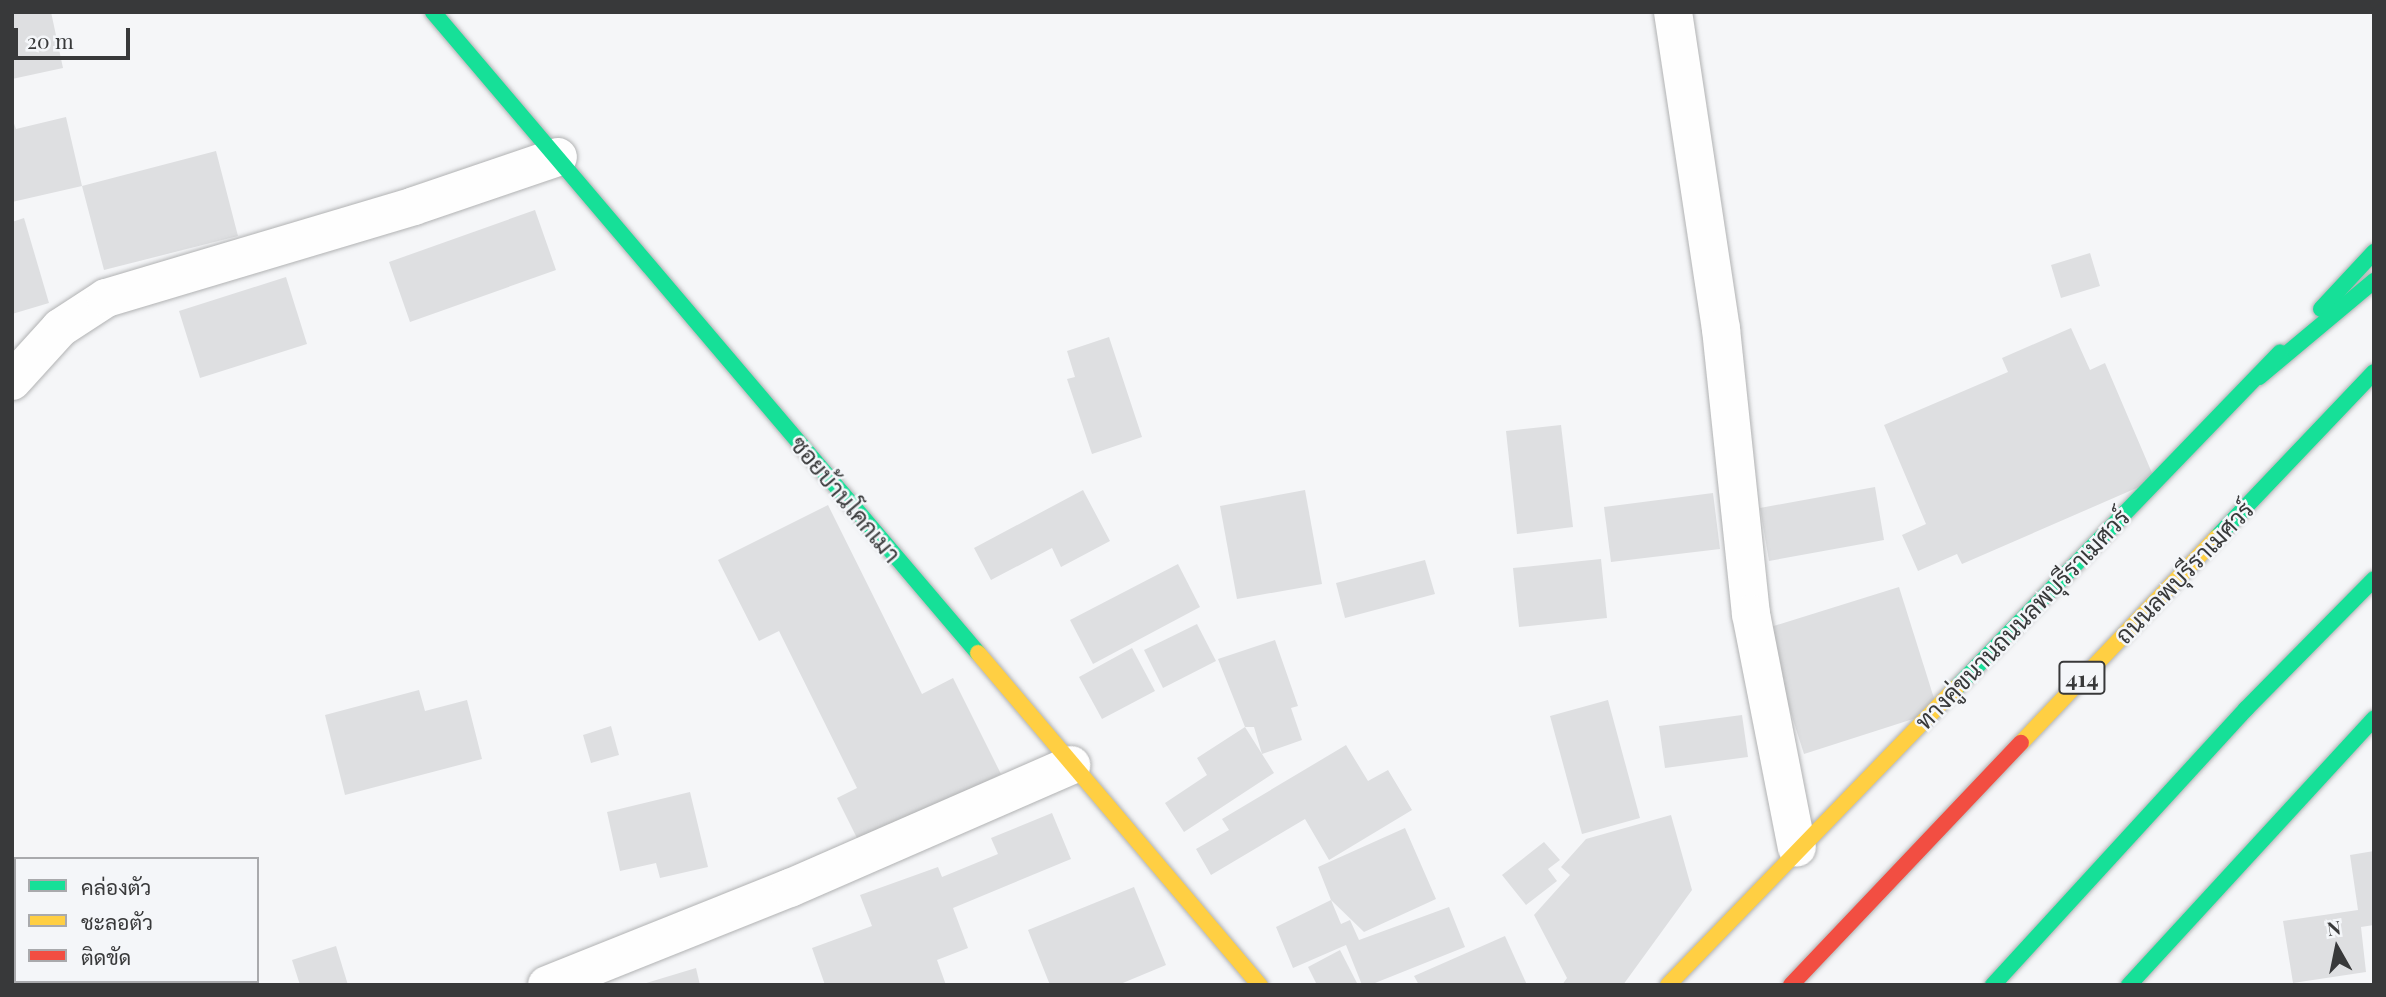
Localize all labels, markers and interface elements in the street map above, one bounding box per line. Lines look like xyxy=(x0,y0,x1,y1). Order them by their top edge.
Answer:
scale bar xyxy=(18,14,133,58)
text: 20 m xyxy=(27,26,74,54)
street label: ซอยบ้านโคกเมา xyxy=(785,430,907,568)
street label: ถนนลพบุรีราเมศวร์ xyxy=(2109,495,2259,649)
street label: ทางคู่ขนานถนนลพบุรีราเมศวร์ xyxy=(1909,503,2135,735)
road number: 414 xyxy=(2058,658,2106,698)
legend xyxy=(14,857,259,983)
text: คล่องตัว xyxy=(81,872,151,900)
text: ชะลอตัว xyxy=(81,907,153,935)
north arrow xyxy=(2302,913,2372,983)
text: N xyxy=(2325,913,2343,941)
text: ติดขัด xyxy=(81,942,131,970)

